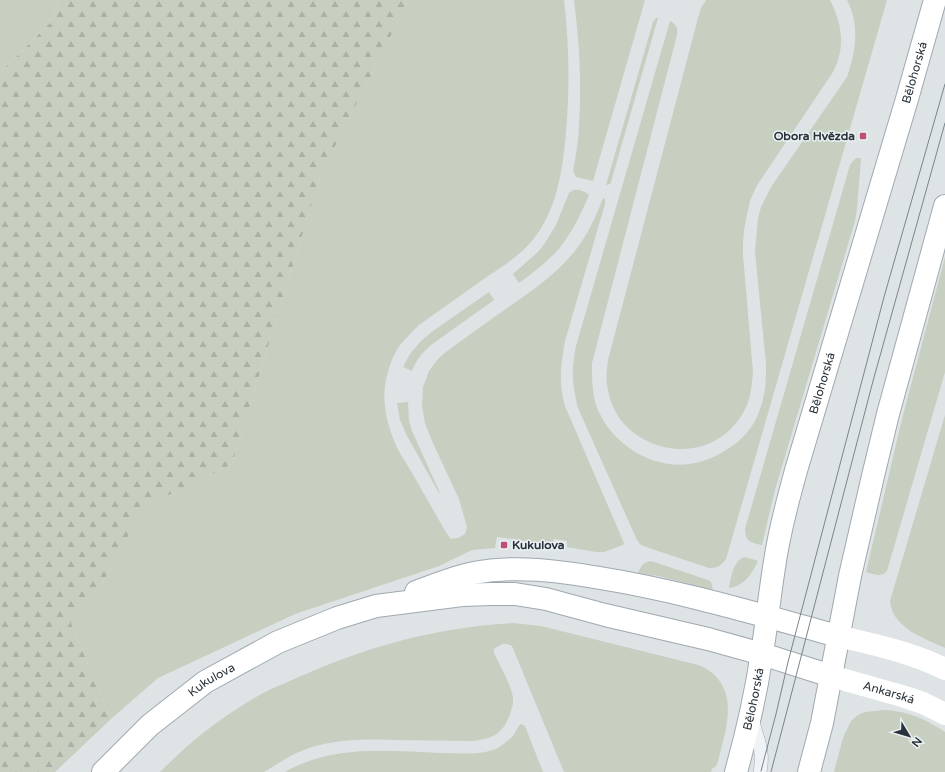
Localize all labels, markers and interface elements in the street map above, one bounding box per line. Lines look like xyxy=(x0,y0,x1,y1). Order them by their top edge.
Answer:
street label: Bělohorská xyxy=(899,40,930,105)
place label: Obora Hvězda xyxy=(774,129,855,143)
marker: Obora Hvězda xyxy=(858,131,868,141)
street label: Bělohorská xyxy=(806,351,838,415)
place label: Kukulova xyxy=(512,538,565,552)
marker: Kukulova xyxy=(499,540,509,550)
street label: Kukulova xyxy=(185,660,237,700)
street label: Bělohorská xyxy=(740,667,767,732)
street label: Ankarská xyxy=(861,678,916,707)
north arrow xyxy=(889,716,929,756)
text: N xyxy=(909,734,924,749)

